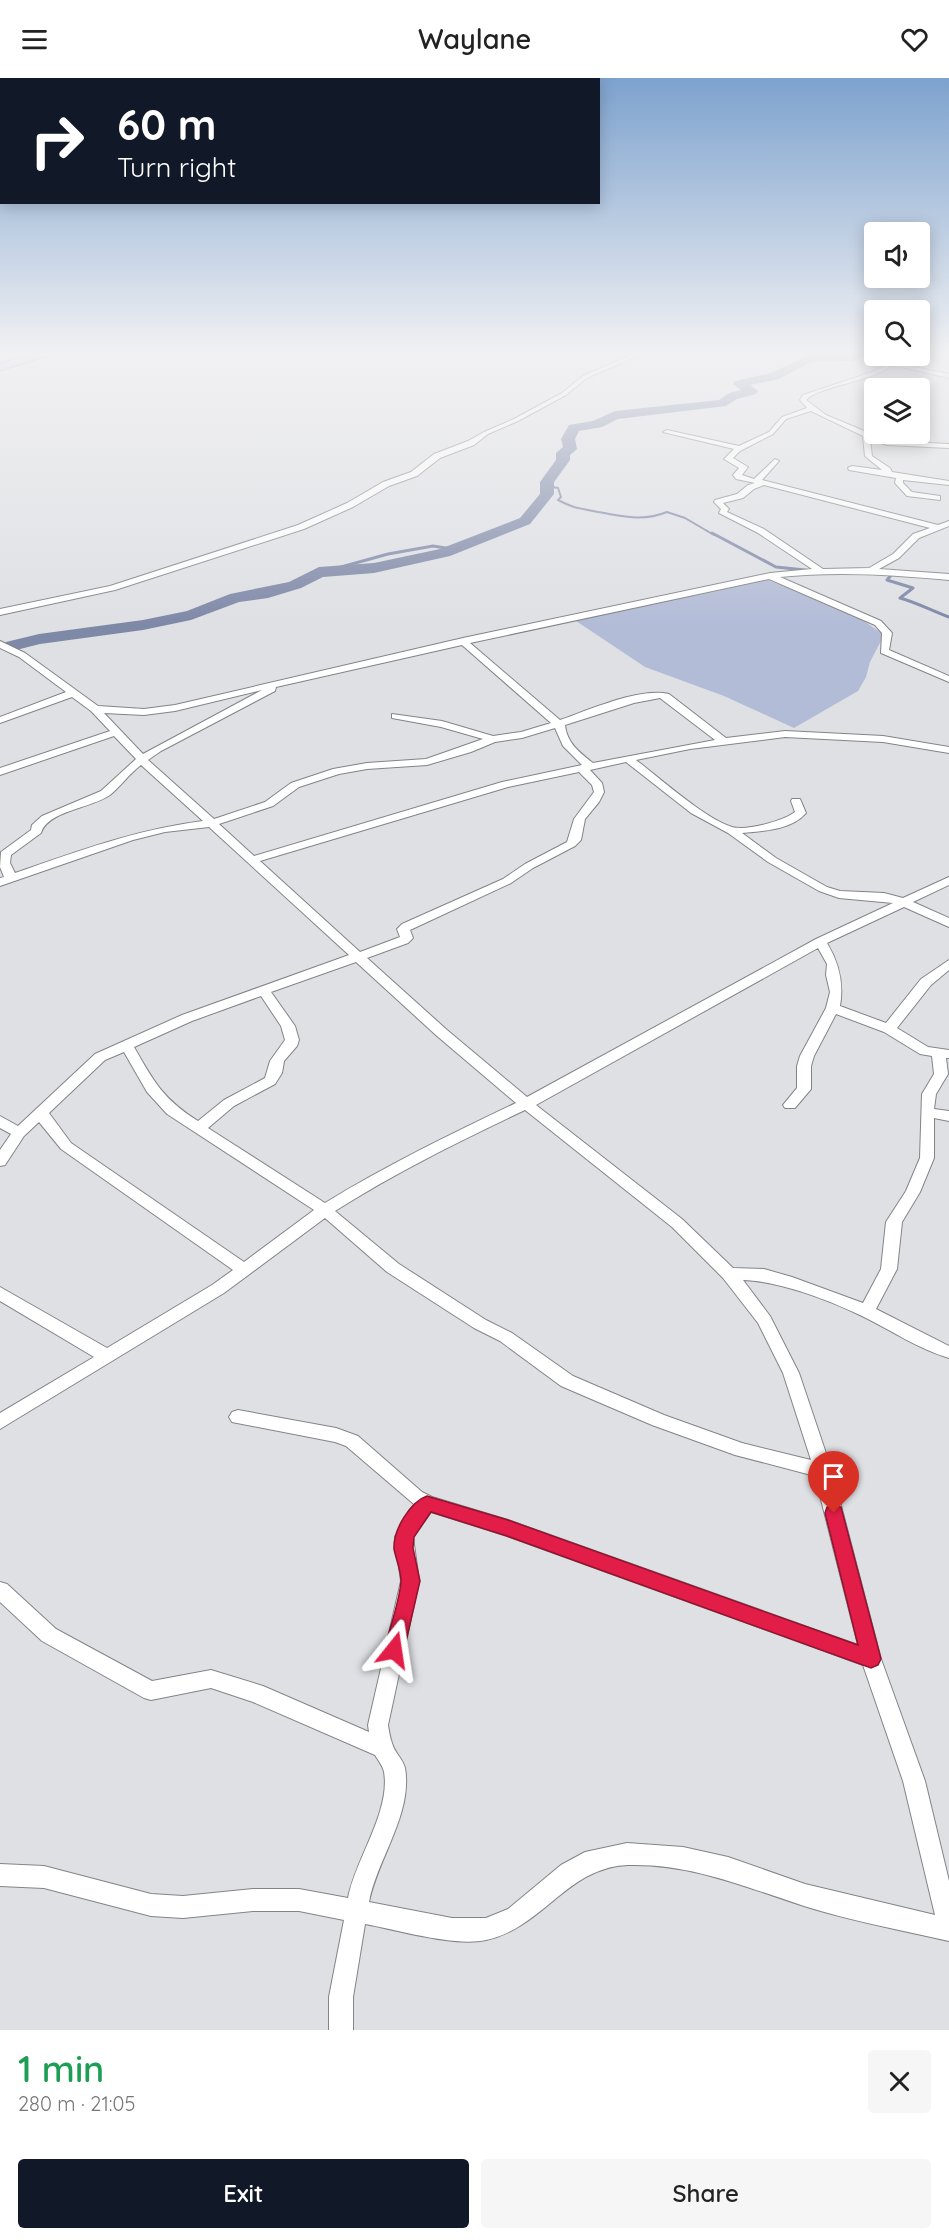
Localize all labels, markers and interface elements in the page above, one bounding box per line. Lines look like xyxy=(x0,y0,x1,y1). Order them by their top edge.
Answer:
text: Waylane xyxy=(418,22,531,56)
icon: menu xyxy=(18,23,51,56)
icon: heart xyxy=(898,23,931,56)
text: 60 m xyxy=(117,98,217,151)
icon: right xyxy=(18,102,96,180)
text: Turn right xyxy=(117,150,236,184)
map controls xyxy=(864,222,930,444)
button: sound xyxy=(864,222,930,288)
button: search xyxy=(864,300,930,366)
button: layers xyxy=(864,378,930,444)
pin xyxy=(808,1451,859,1513)
icon: arrive xyxy=(817,1460,850,1493)
position arrow xyxy=(362,1618,426,1682)
text: 1 min xyxy=(18,2046,104,2091)
button: close xyxy=(868,2050,931,2113)
text: 280 m · 21:05 xyxy=(18,2091,135,2116)
button: Exit xyxy=(18,2159,469,2228)
button: Share xyxy=(481,2159,931,2228)

